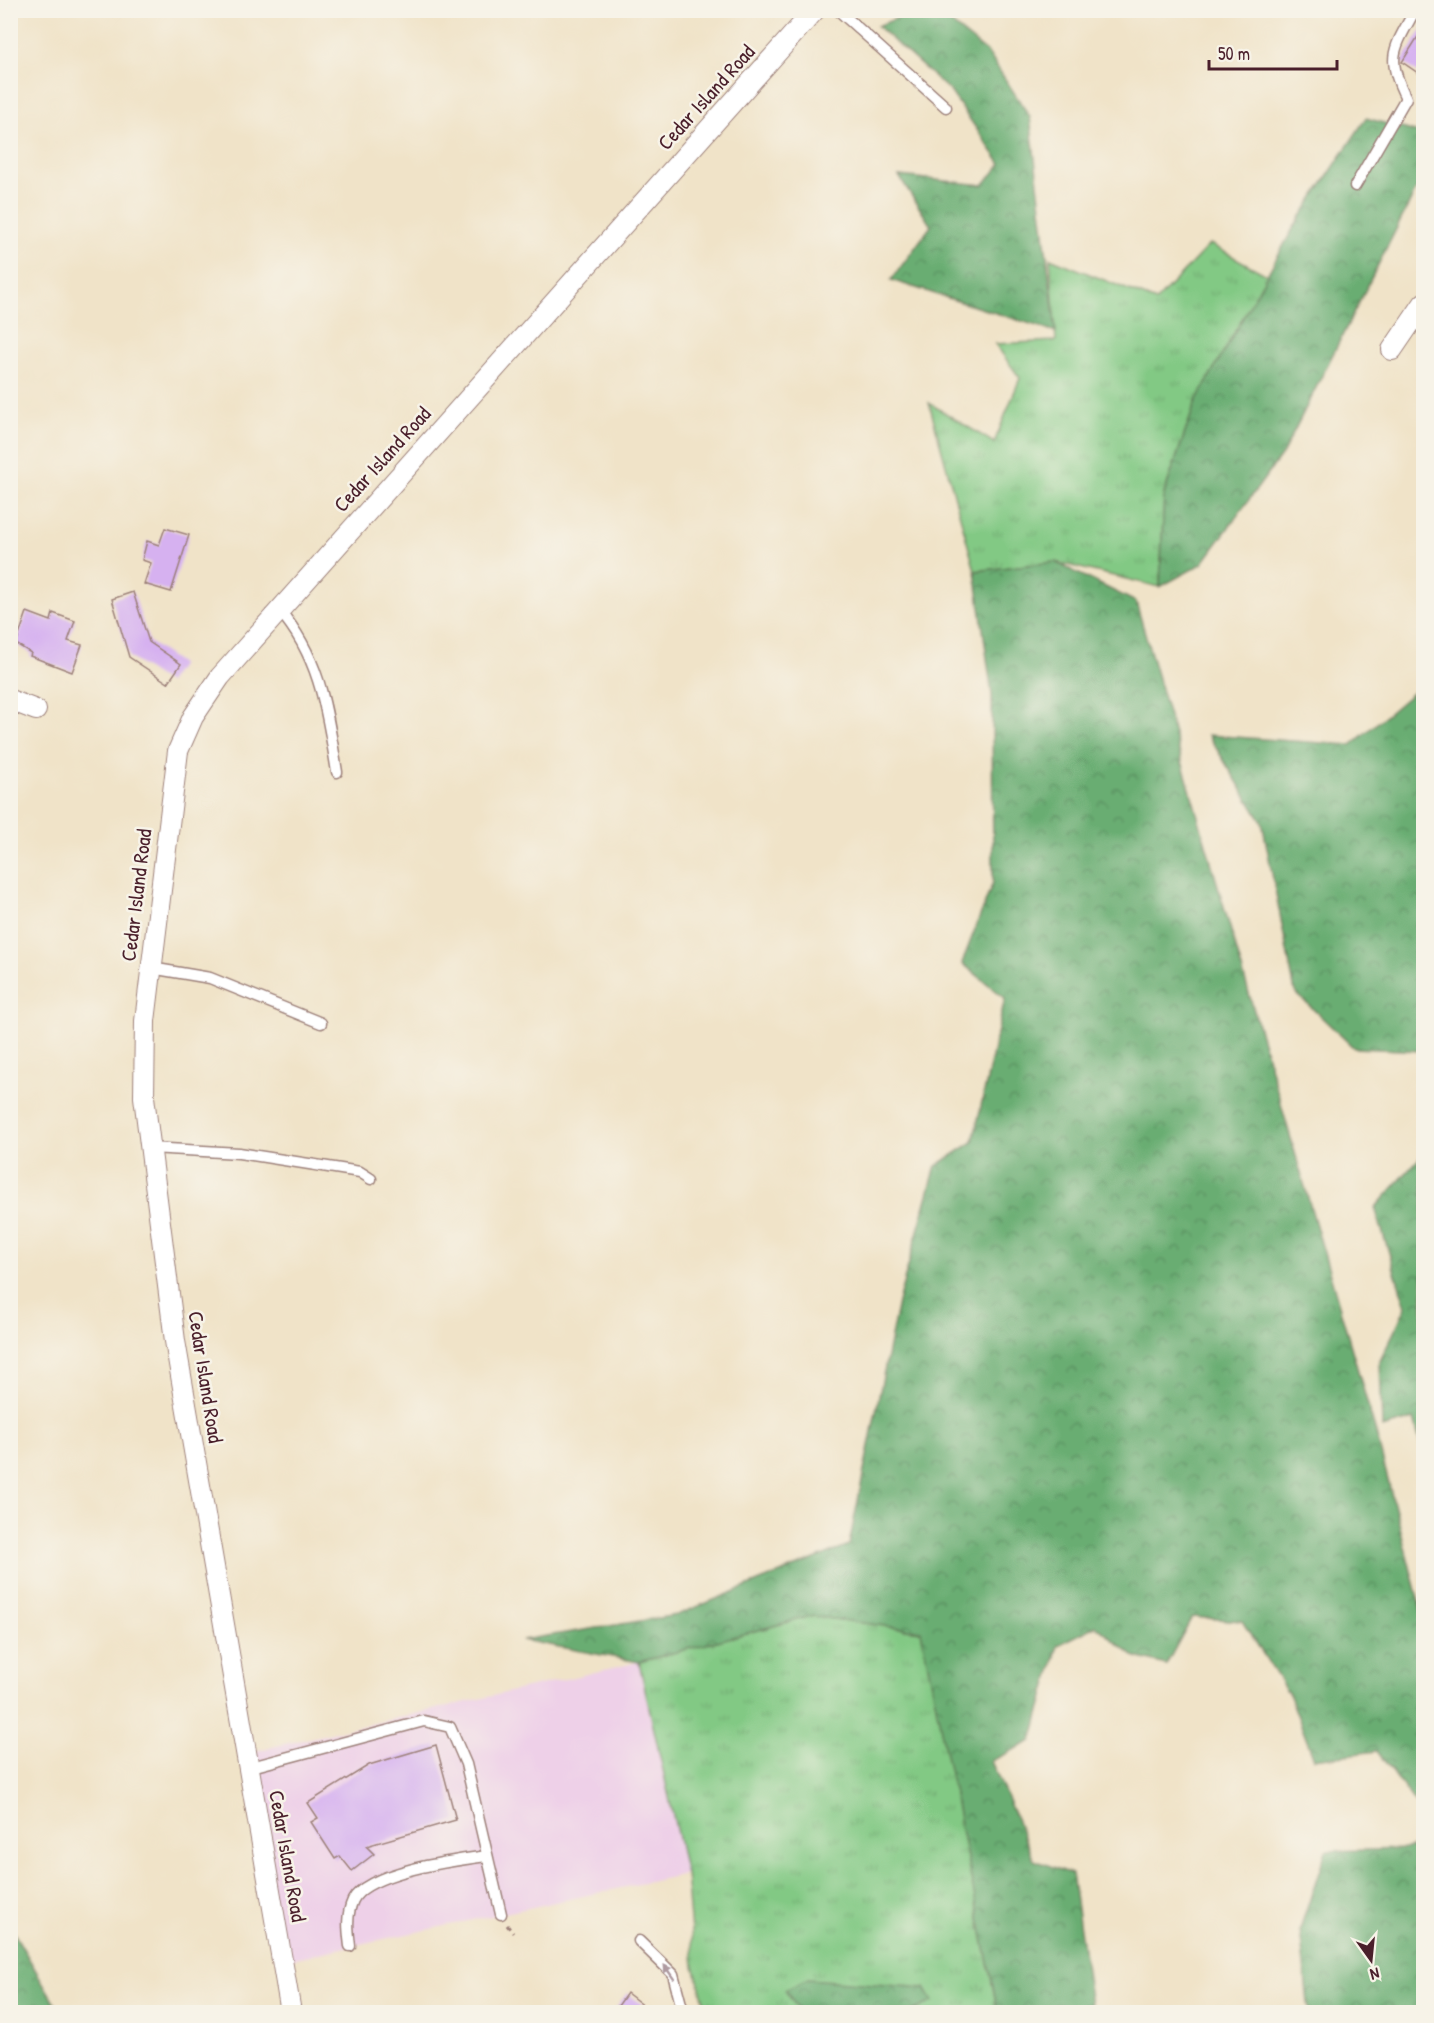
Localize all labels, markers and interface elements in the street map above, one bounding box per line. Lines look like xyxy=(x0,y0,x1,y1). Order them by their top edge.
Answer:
scale bar xyxy=(1209,33,1336,71)
street label: Cedar Island Road xyxy=(651,38,761,156)
text: 50 m xyxy=(1218,41,1250,66)
street label: Cedar Island Road xyxy=(327,400,437,518)
street label: Cedar Island Road xyxy=(114,827,158,963)
street label: Cedar Island Road xyxy=(181,1309,231,1445)
street label: Cedar Island Road xyxy=(262,1788,314,1924)
north arrow xyxy=(1341,1930,1401,1990)
text: N xyxy=(1367,1963,1382,1986)
one-way arrow xyxy=(663,1964,674,1981)

